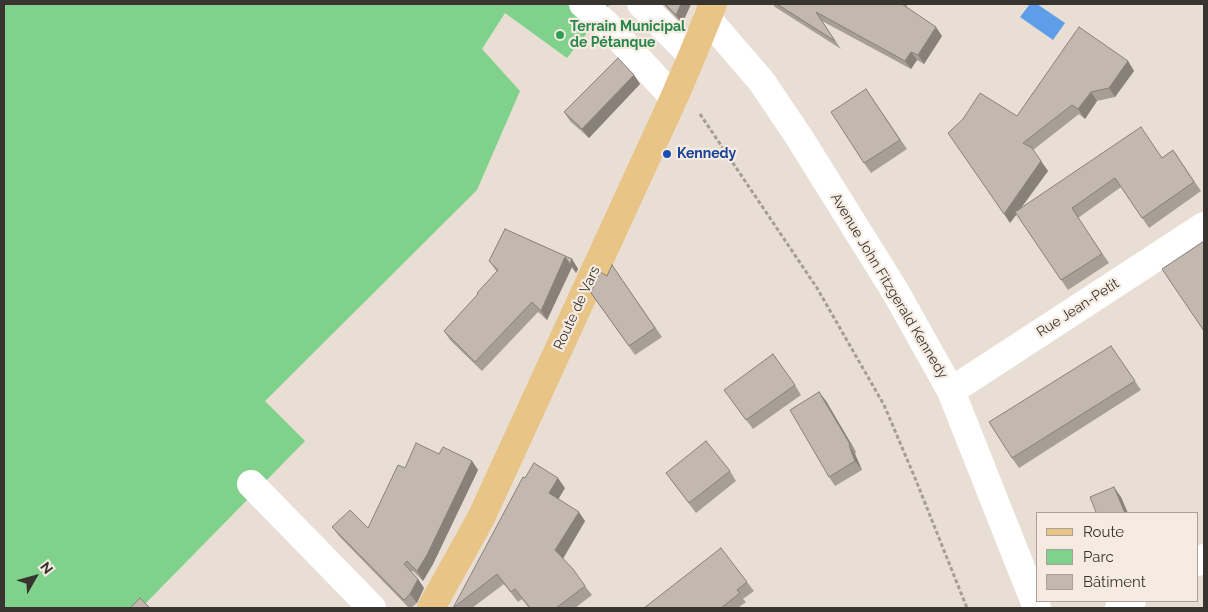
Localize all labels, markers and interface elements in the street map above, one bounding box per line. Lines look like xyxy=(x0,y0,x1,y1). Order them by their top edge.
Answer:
place label: Terrain Municipal de Pétanque xyxy=(570,19,685,52)
marker: Terrain Municipal de Pétanque xyxy=(554,29,566,41)
place label: Kennedy xyxy=(677,146,736,162)
marker: Kennedy xyxy=(661,148,673,160)
street label: Avenue John Fitzgerald Kennedy xyxy=(827,190,951,382)
street label: Route de Vars xyxy=(550,263,604,353)
street label: Rue Jean-Petit xyxy=(1034,275,1122,341)
legend xyxy=(1036,512,1198,602)
text: Route xyxy=(1083,523,1124,541)
text: Parc xyxy=(1083,548,1114,566)
north arrow xyxy=(10,552,60,602)
text: N xyxy=(37,559,56,577)
text: Bâtiment xyxy=(1083,573,1146,591)

